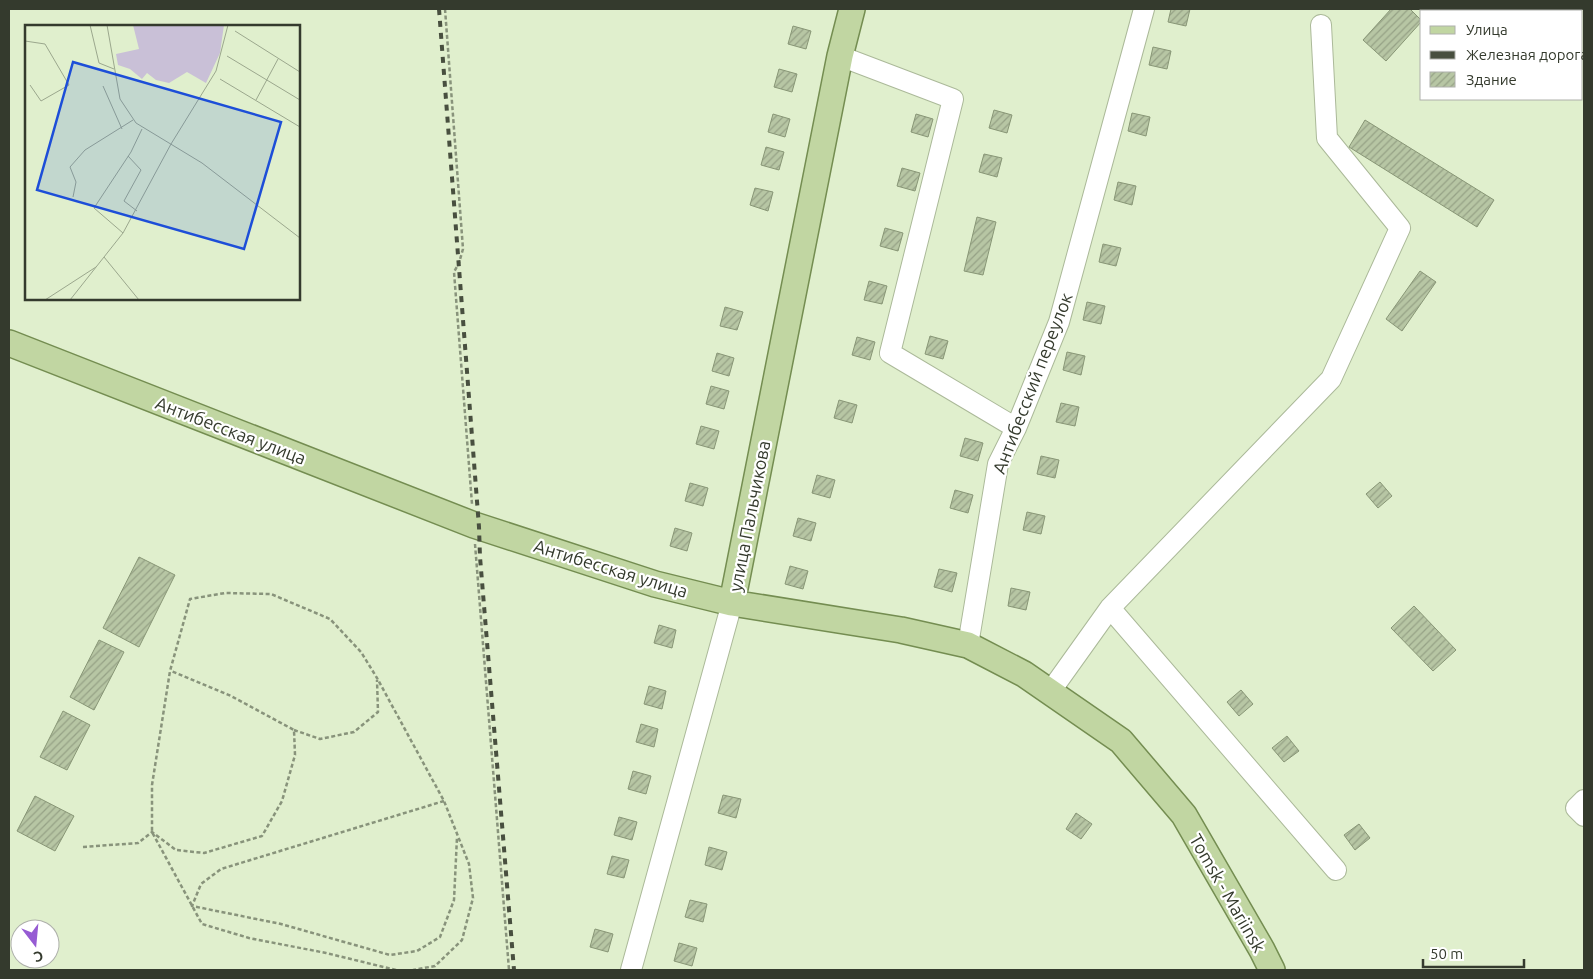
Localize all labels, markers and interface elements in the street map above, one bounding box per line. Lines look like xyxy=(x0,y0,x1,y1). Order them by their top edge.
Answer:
legend xyxy=(1420,10,1583,100)
text: Улица xyxy=(1466,21,1508,38)
inset map xyxy=(25,25,300,300)
text: Железная дорога xyxy=(1466,46,1588,63)
text: Здание xyxy=(1466,71,1517,88)
street label: Антибесский переулок xyxy=(988,290,1076,476)
street label: Антибесская улица xyxy=(153,392,309,468)
street label: улица Пальчикова xyxy=(725,439,773,593)
street label: Антибесская улица xyxy=(532,535,690,601)
street label: Tomsk - Mariinsk xyxy=(1186,830,1270,956)
north arrow xyxy=(10,919,60,969)
scale bar xyxy=(1423,936,1524,968)
text: 50 m xyxy=(1430,945,1463,962)
text: С xyxy=(32,948,45,965)

